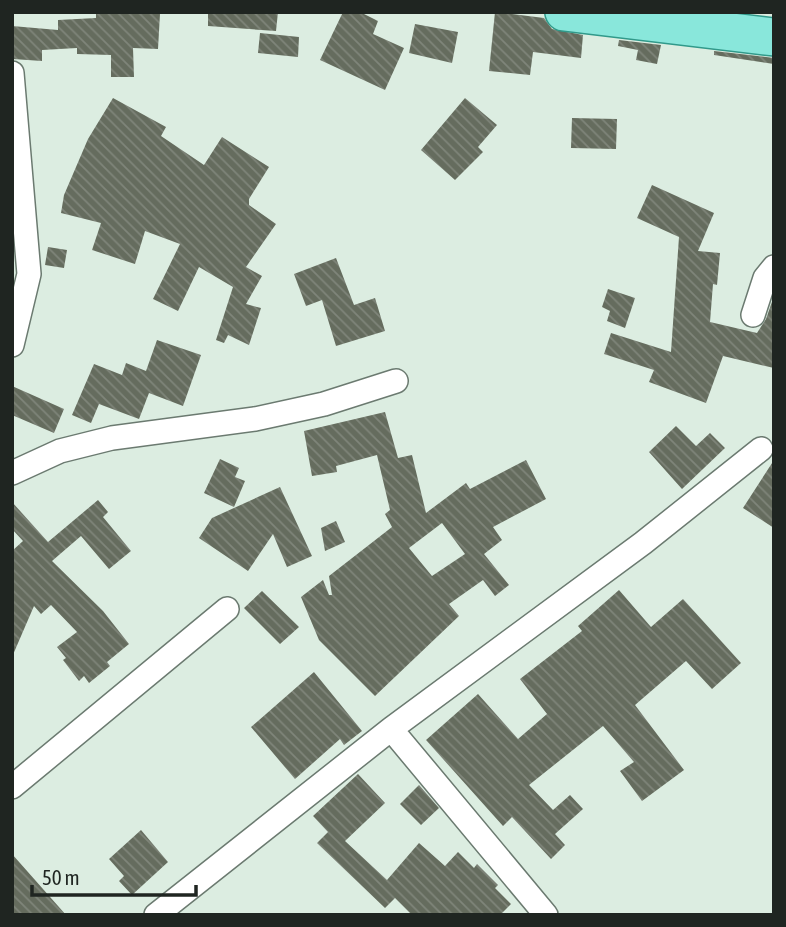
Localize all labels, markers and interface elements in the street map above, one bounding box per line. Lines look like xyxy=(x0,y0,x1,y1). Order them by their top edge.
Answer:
scale bar xyxy=(32,853,196,897)
text: 50 m xyxy=(42,865,80,889)

